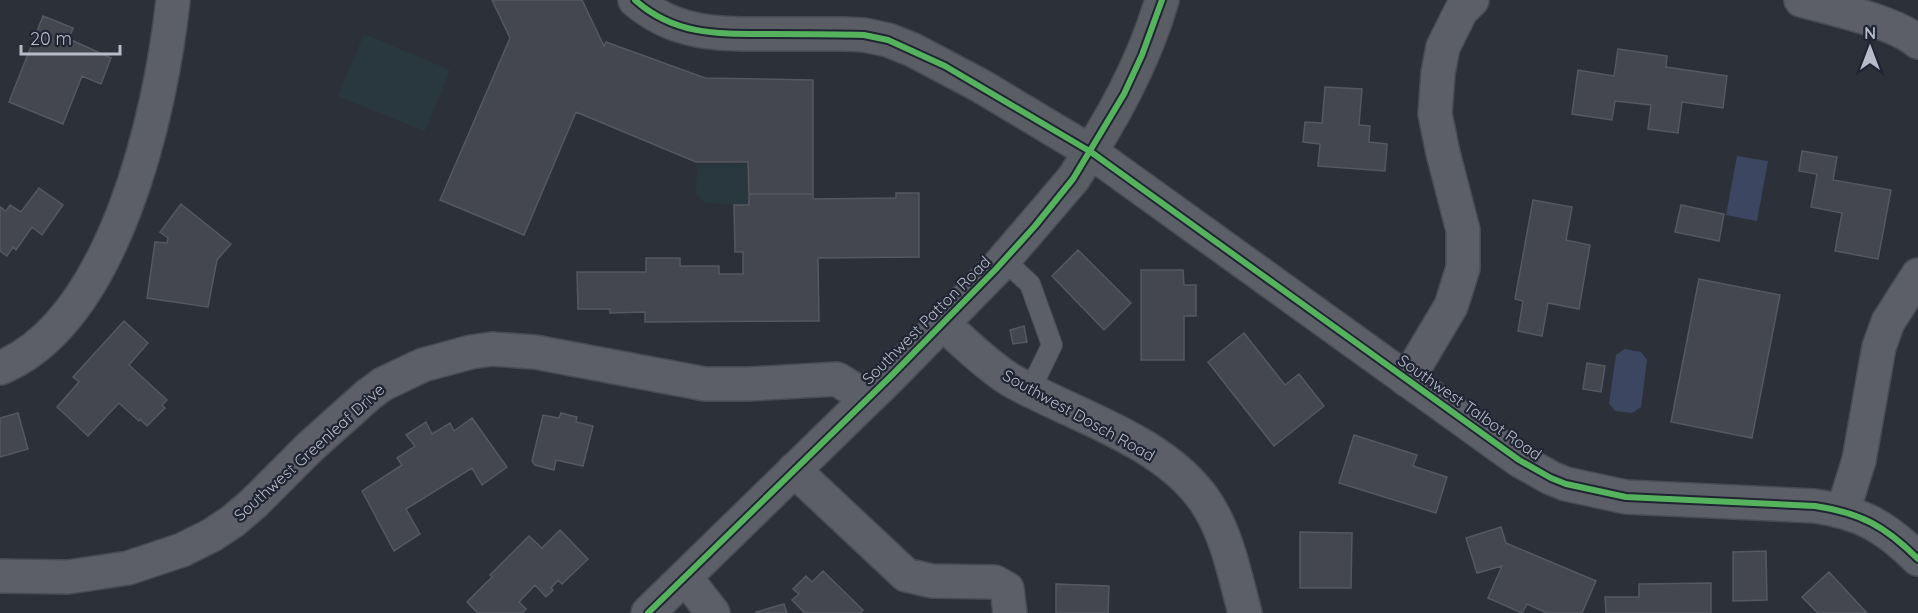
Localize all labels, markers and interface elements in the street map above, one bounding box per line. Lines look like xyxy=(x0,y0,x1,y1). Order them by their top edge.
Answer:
scale bar xyxy=(21,18,120,56)
north arrow xyxy=(1840,18,1900,78)
text: N xyxy=(1864,23,1876,43)
text: 20 m xyxy=(30,27,72,50)
street label: Southwest Patton Road xyxy=(858,252,994,388)
street label: Southwest Talbot Road xyxy=(1394,350,1546,464)
street label: Southwest Dosch Road xyxy=(999,365,1159,465)
street label: Southwest Greenleaf Drive xyxy=(230,379,388,525)

